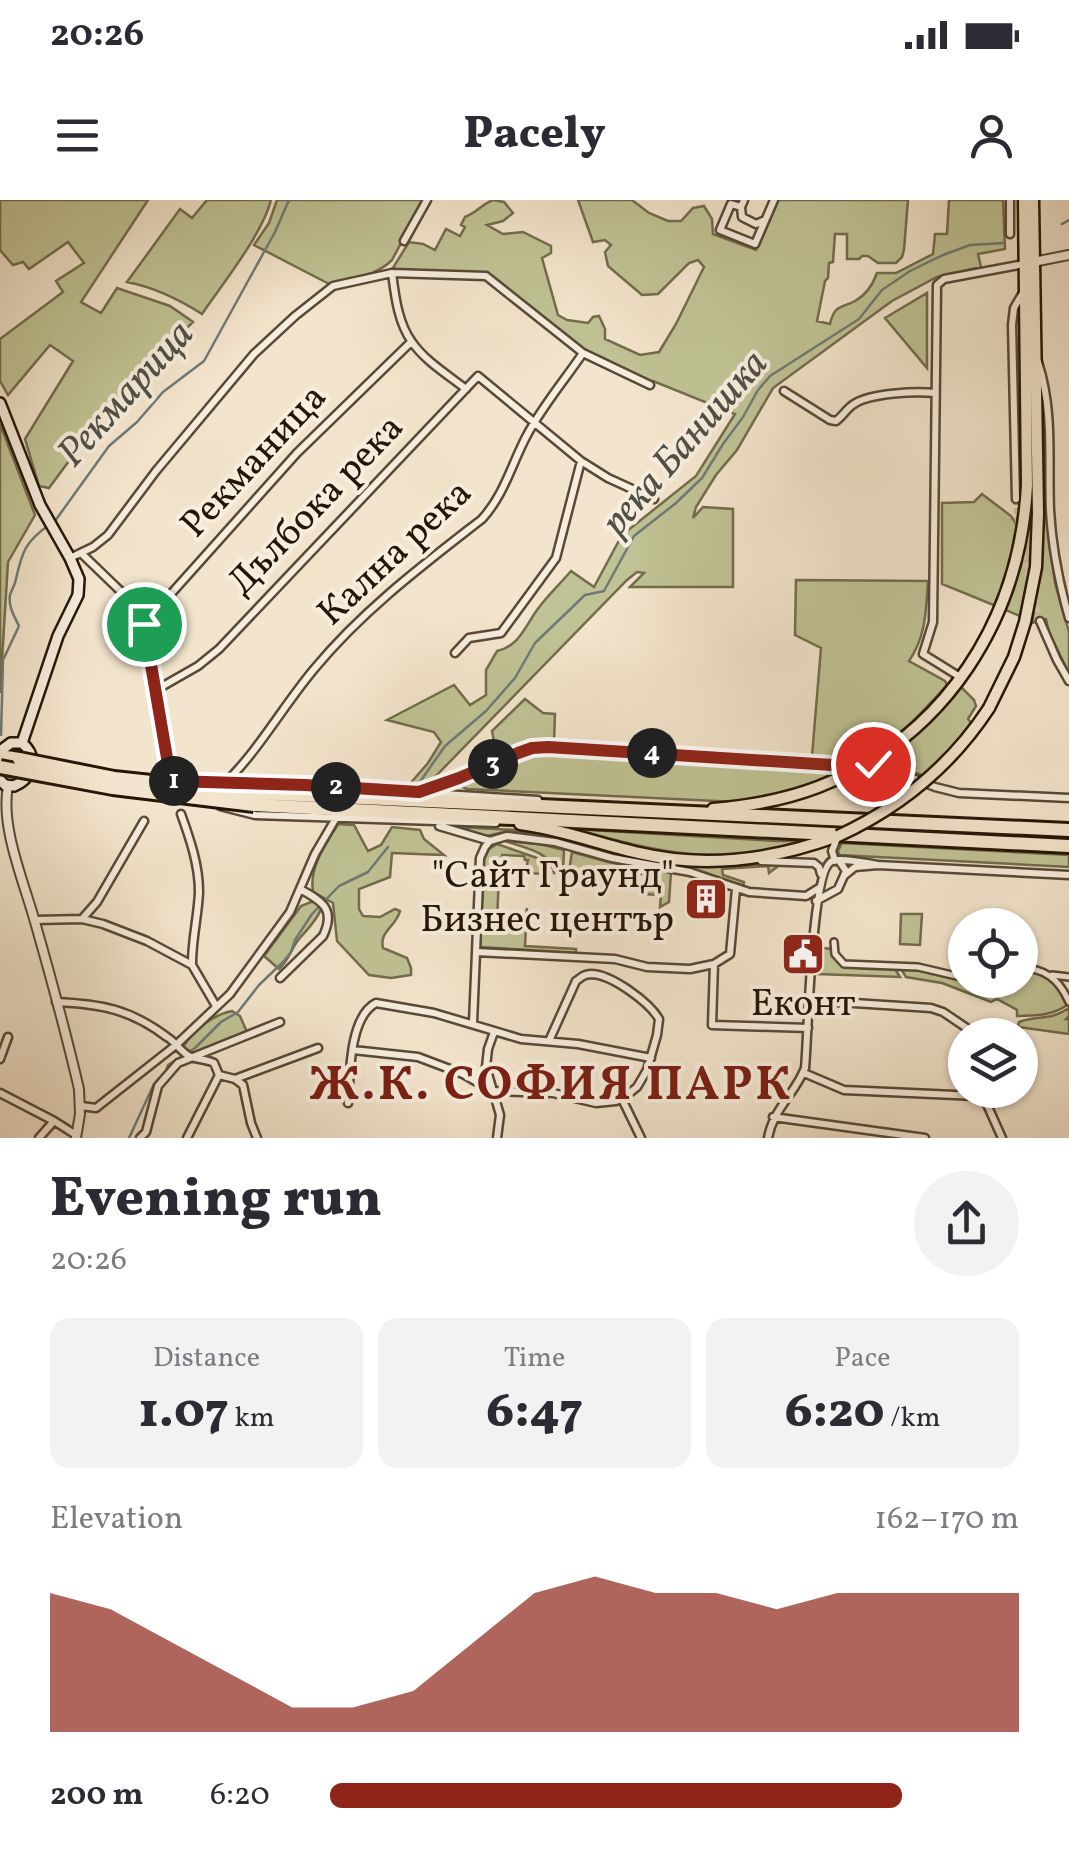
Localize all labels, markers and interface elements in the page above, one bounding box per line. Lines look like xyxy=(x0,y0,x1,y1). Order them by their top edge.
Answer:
text: 20:26 xyxy=(50,9,144,62)
text: Pacely xyxy=(463,104,606,167)
icon: menu xyxy=(50,108,105,163)
icon: person xyxy=(964,108,1019,163)
water label: Рекмарица xyxy=(46,309,208,481)
water label: река Банишка xyxy=(589,339,783,549)
street label: Рекманица xyxy=(170,373,340,551)
street label: Дълбока река xyxy=(217,404,417,608)
street label: Кална река xyxy=(307,468,485,640)
pin xyxy=(102,582,187,667)
icon: arrive xyxy=(117,597,172,652)
pin xyxy=(831,722,916,807)
pin: 4 xyxy=(627,728,677,778)
text: 4 xyxy=(644,733,660,772)
icon: check xyxy=(846,737,901,792)
pin: 3 xyxy=(468,739,518,789)
text: 3 xyxy=(486,744,500,783)
pin: 1 xyxy=(149,756,199,806)
text: 1 xyxy=(168,761,180,800)
pin: 2 xyxy=(311,762,361,812)
text: 2 xyxy=(329,767,343,806)
place label: "Сайт Граунд" Бизнес център xyxy=(420,851,674,948)
building icon: "Сайт Граунд" Бизнес център xyxy=(683,876,729,922)
map controls xyxy=(948,908,1038,1108)
button: locate xyxy=(948,908,1038,998)
public building icon: Еконт xyxy=(780,931,826,977)
place label: Еконт xyxy=(751,979,855,1032)
button: layers xyxy=(948,1018,1038,1108)
district label: Ж.К. СОФИЯ ПАРК xyxy=(309,1053,793,1120)
text: Evening run xyxy=(50,1163,382,1239)
button: share xyxy=(914,1171,1019,1276)
text: 20:26 xyxy=(50,1239,127,1283)
text: Distance xyxy=(153,1339,260,1378)
text: Time xyxy=(504,1339,565,1378)
text: Pace xyxy=(834,1339,891,1378)
text: 1.07 xyxy=(138,1378,229,1448)
text: 6:47 xyxy=(486,1378,583,1448)
text: 6:20 xyxy=(785,1378,885,1448)
text: km xyxy=(229,1399,275,1438)
text: /km xyxy=(885,1399,941,1438)
text: Elevation xyxy=(50,1498,183,1542)
text: 162–170 m xyxy=(874,1498,1019,1542)
text: 200 m xyxy=(50,1774,144,1818)
text: 6:20 xyxy=(210,1774,270,1818)

